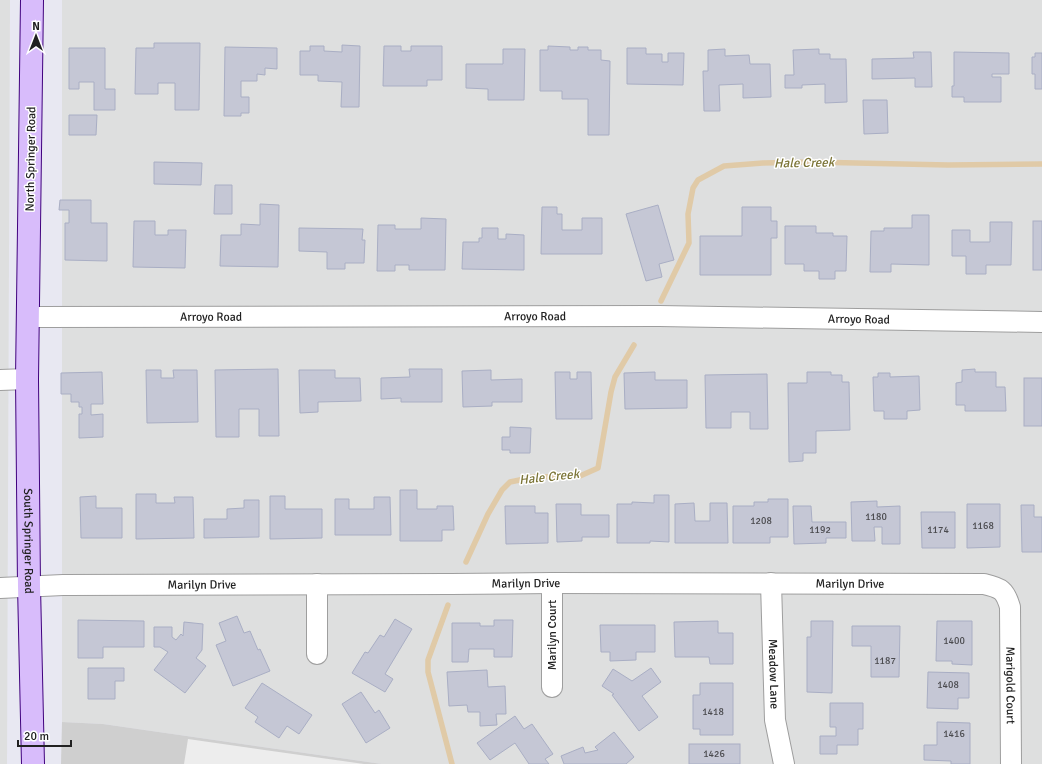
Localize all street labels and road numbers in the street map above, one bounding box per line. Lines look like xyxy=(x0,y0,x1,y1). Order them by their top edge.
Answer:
street label: North Springer Road xyxy=(23,106,39,212)
street label: Arroyo Road xyxy=(180,309,242,324)
street label: Arroyo Road xyxy=(504,309,566,324)
street label: Arroyo Road xyxy=(828,311,890,327)
street label: South Springer Road xyxy=(21,488,37,594)
street label: Marilyn Drive xyxy=(491,575,560,591)
street label: Marilyn Drive xyxy=(816,576,884,591)
street label: Marilyn Drive xyxy=(168,577,236,592)
street label: Marilyn Court xyxy=(545,600,560,670)
street label: Meadow Lane xyxy=(765,639,782,709)
street label: Marigold Court xyxy=(1003,646,1018,724)

